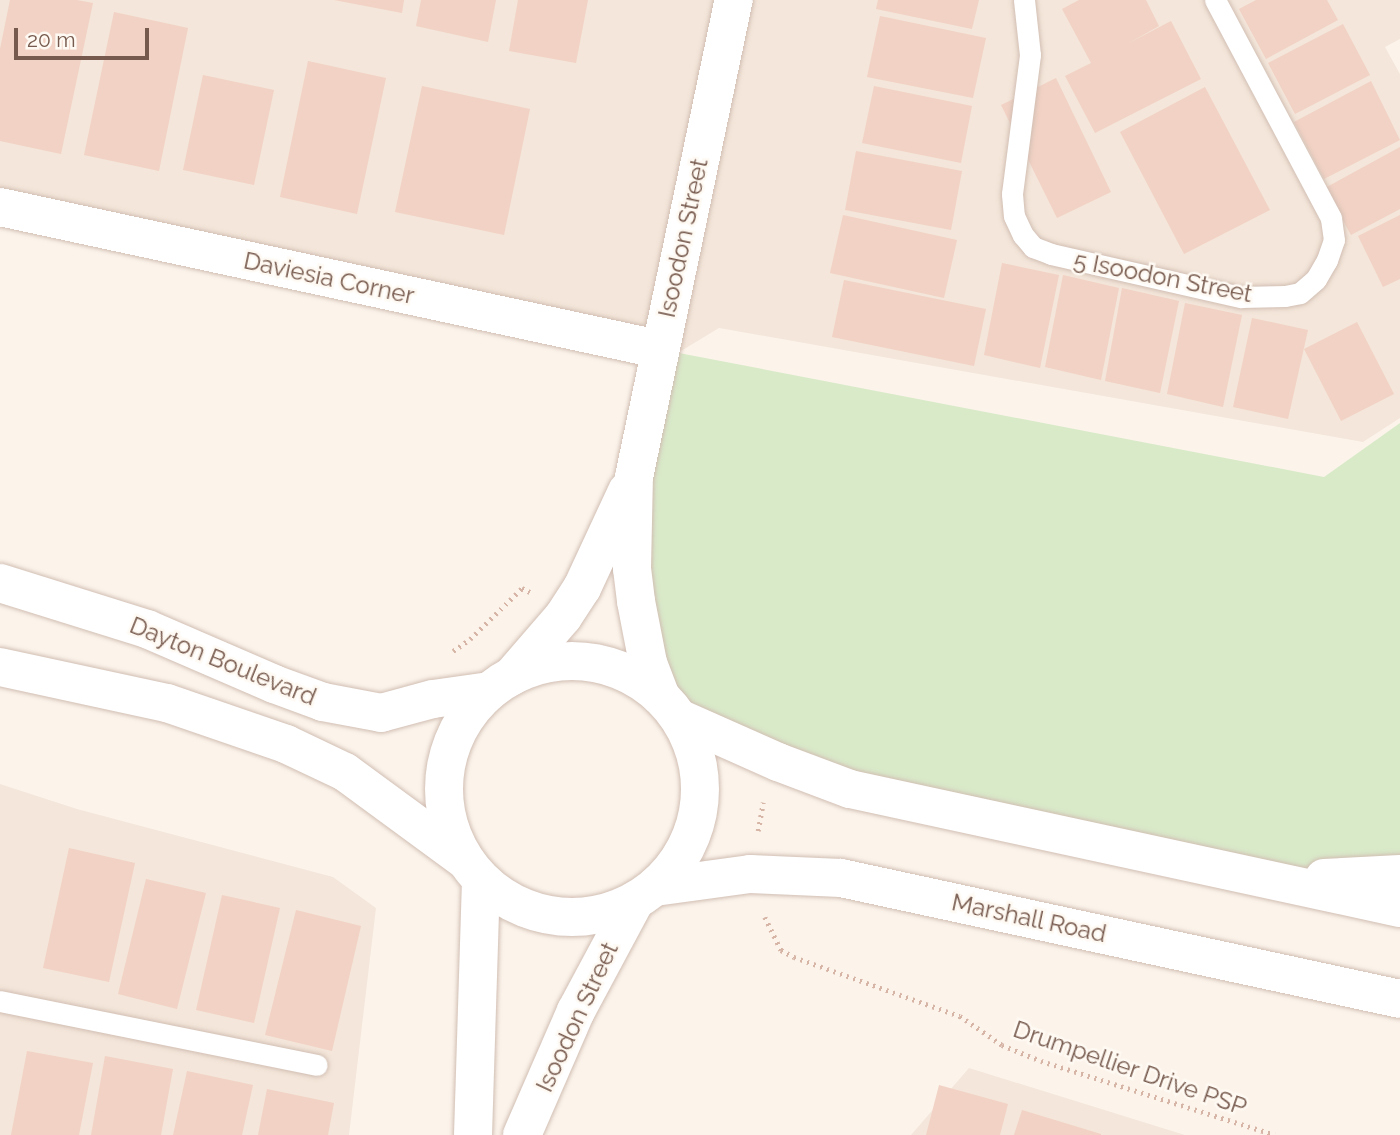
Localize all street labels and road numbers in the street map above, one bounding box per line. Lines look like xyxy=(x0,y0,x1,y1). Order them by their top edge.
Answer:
street label: Isoodon Street xyxy=(652,156,714,320)
street label: Daviesia Corner xyxy=(241,246,417,310)
street label: 5 Isoodon Street xyxy=(1071,246,1255,308)
street label: Dayton Boulevard xyxy=(126,610,320,712)
street label: Marshall Road xyxy=(949,888,1109,948)
street label: Isoodon Street xyxy=(530,938,624,1096)
street label: Drumpellier Drive PSP xyxy=(1009,1014,1251,1122)

